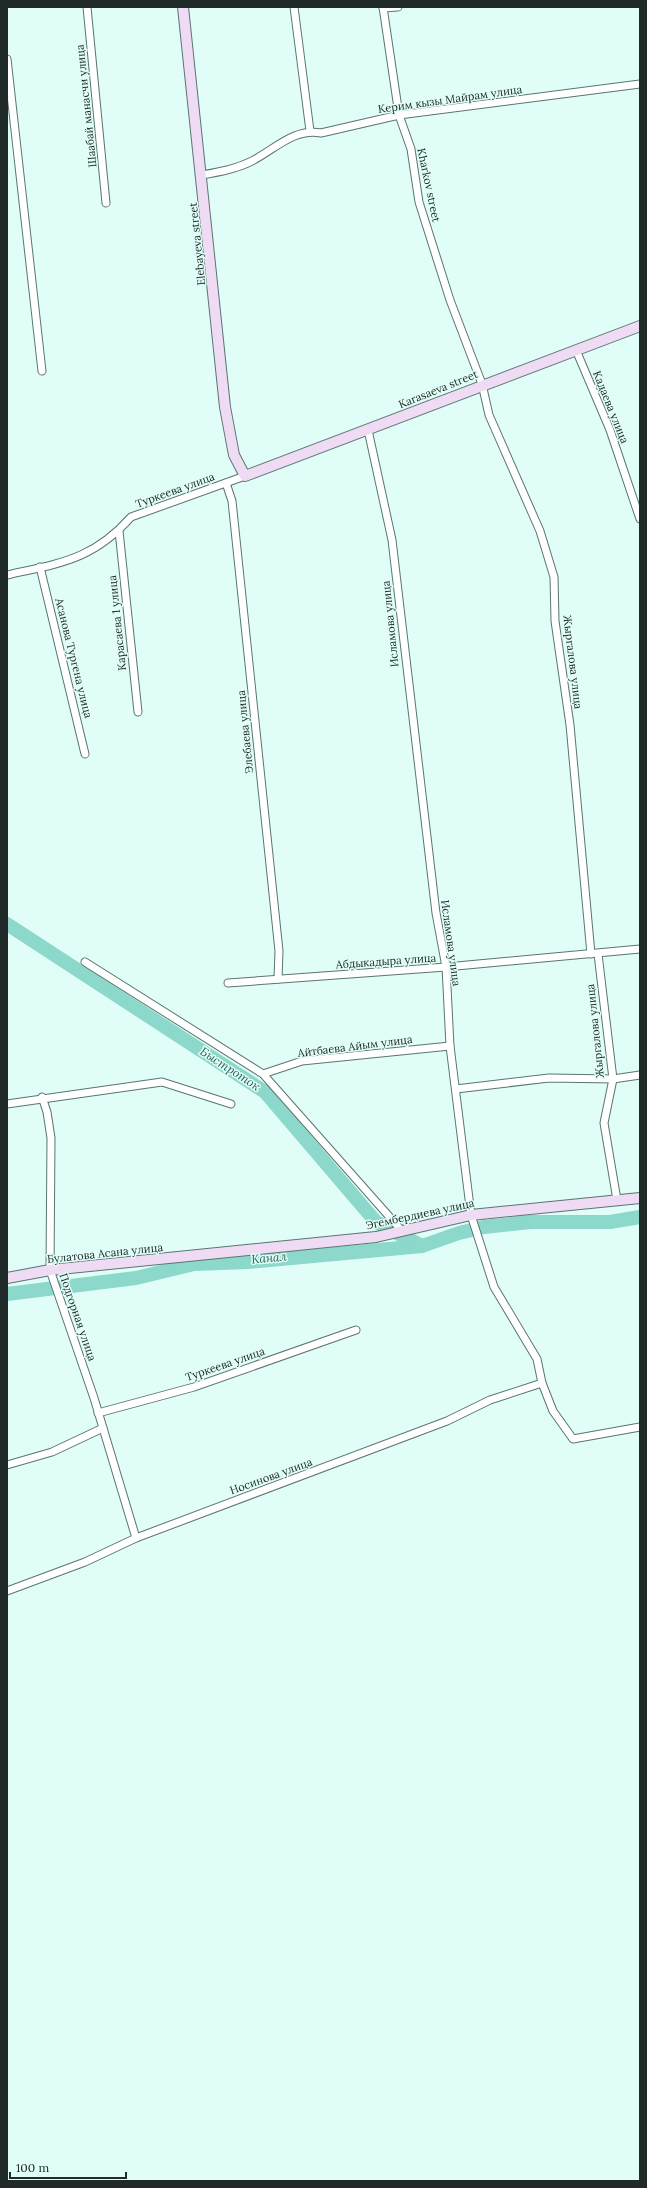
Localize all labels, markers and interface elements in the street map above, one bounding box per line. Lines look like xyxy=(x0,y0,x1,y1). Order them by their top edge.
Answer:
street label: Шаабай манасчи улица xyxy=(73,44,99,168)
street label: Керим кызы Майрам улица xyxy=(377,82,523,116)
street label: Kharkov street xyxy=(414,147,444,224)
street label: Elebayeva street xyxy=(186,201,208,286)
street label: Karasaeva street xyxy=(396,366,480,411)
street label: Кадаева улица xyxy=(590,369,632,446)
street label: Туркеева улица xyxy=(134,469,217,511)
street label: Карасаева 1 улица xyxy=(105,574,129,671)
street label: Исламова улица xyxy=(378,580,402,668)
street label: Асанова Тургена улица xyxy=(52,596,96,720)
street label: Жыргалова улица xyxy=(560,614,586,710)
street label: Элебаева улица xyxy=(234,689,256,774)
street label: Исламова улица xyxy=(438,899,464,987)
street label: Абдыкадыра улица xyxy=(334,950,437,972)
street label: Жыргалова улица xyxy=(583,983,607,1079)
street label: Айтбаева Айым улица xyxy=(296,1032,414,1060)
water label: Быстроток xyxy=(197,1044,263,1094)
street label: Эгембердиева улица xyxy=(365,1196,476,1232)
street label: Булатова Асана улица xyxy=(46,1240,164,1266)
water label: Канал xyxy=(251,1248,287,1267)
street label: Подгорная улица xyxy=(56,1271,100,1363)
street label: Туркеева улица xyxy=(183,1344,267,1384)
street label: Носинова улица xyxy=(228,1454,314,1497)
scale bar xyxy=(10,2154,126,2180)
text: 100 m xyxy=(16,2160,49,2175)

